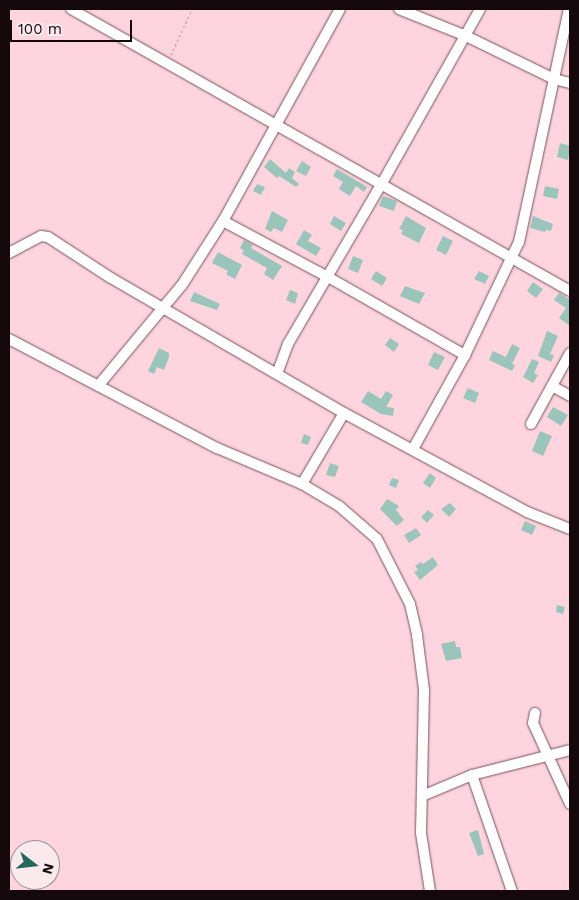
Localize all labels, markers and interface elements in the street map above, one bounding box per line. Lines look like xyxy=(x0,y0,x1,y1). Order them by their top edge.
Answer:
scale bar xyxy=(12,10,135,42)
text: 100 m xyxy=(18,20,62,38)
north arrow xyxy=(10,840,60,890)
text: N xyxy=(39,862,58,876)

